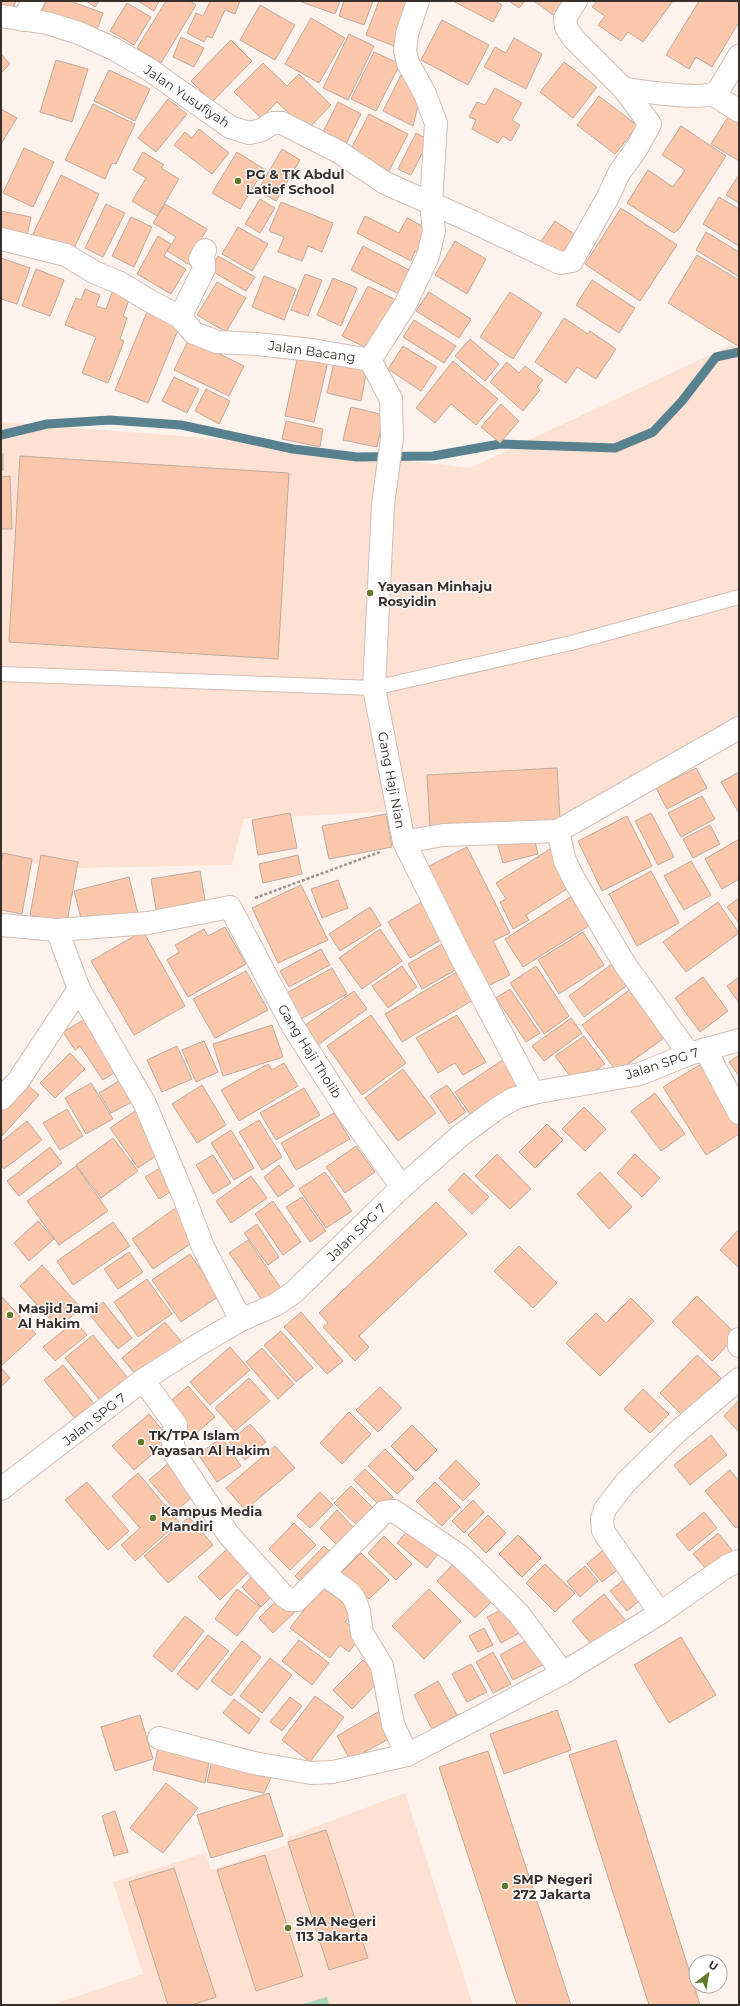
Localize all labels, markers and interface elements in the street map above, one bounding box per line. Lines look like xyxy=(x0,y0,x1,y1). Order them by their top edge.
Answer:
street label: Jalan Yusufiyah xyxy=(140,61,233,131)
place label: PG & TK Abdul Latief School xyxy=(246,166,344,197)
marker: PG & TK Abdul Latief School xyxy=(233,176,243,186)
street label: Jalan Bacang xyxy=(266,337,357,365)
place label: Yayasan Minhaju Rosyidin xyxy=(377,578,492,609)
marker: Yayasan Minhaju Rosyidin xyxy=(365,588,375,598)
street label: Gang Haji Nian xyxy=(375,730,409,830)
street label: Gang Haji Tholib xyxy=(275,1001,345,1101)
street label: Jalan SPG 7 xyxy=(622,1044,701,1083)
street label: Jalan SPG 7 xyxy=(322,1200,389,1265)
place label: Masjid Jami Al Hakim xyxy=(17,1300,99,1331)
marker: Masjid Jami Al Hakim xyxy=(5,1310,15,1320)
street label: Jalan SPG 7 xyxy=(58,1389,129,1449)
place label: TK/TPA Islam Yayasan Al Hakim xyxy=(148,1427,270,1458)
marker: TK/TPA Islam Yayasan Al Hakim xyxy=(136,1437,146,1447)
place label: Kampus Media Mandiri xyxy=(161,1503,262,1534)
marker: Kampus Media Mandiri xyxy=(148,1513,158,1523)
place label: SMP Negeri 272 Jakarta xyxy=(513,1871,592,1902)
marker: SMP Negeri 272 Jakarta xyxy=(500,1881,510,1891)
place label: SMA Negeri 113 Jakarta xyxy=(296,1913,376,1944)
marker: SMA Negeri 113 Jakarta xyxy=(283,1923,293,1933)
north arrow xyxy=(688,1954,728,1994)
text: U xyxy=(706,1957,720,1974)

